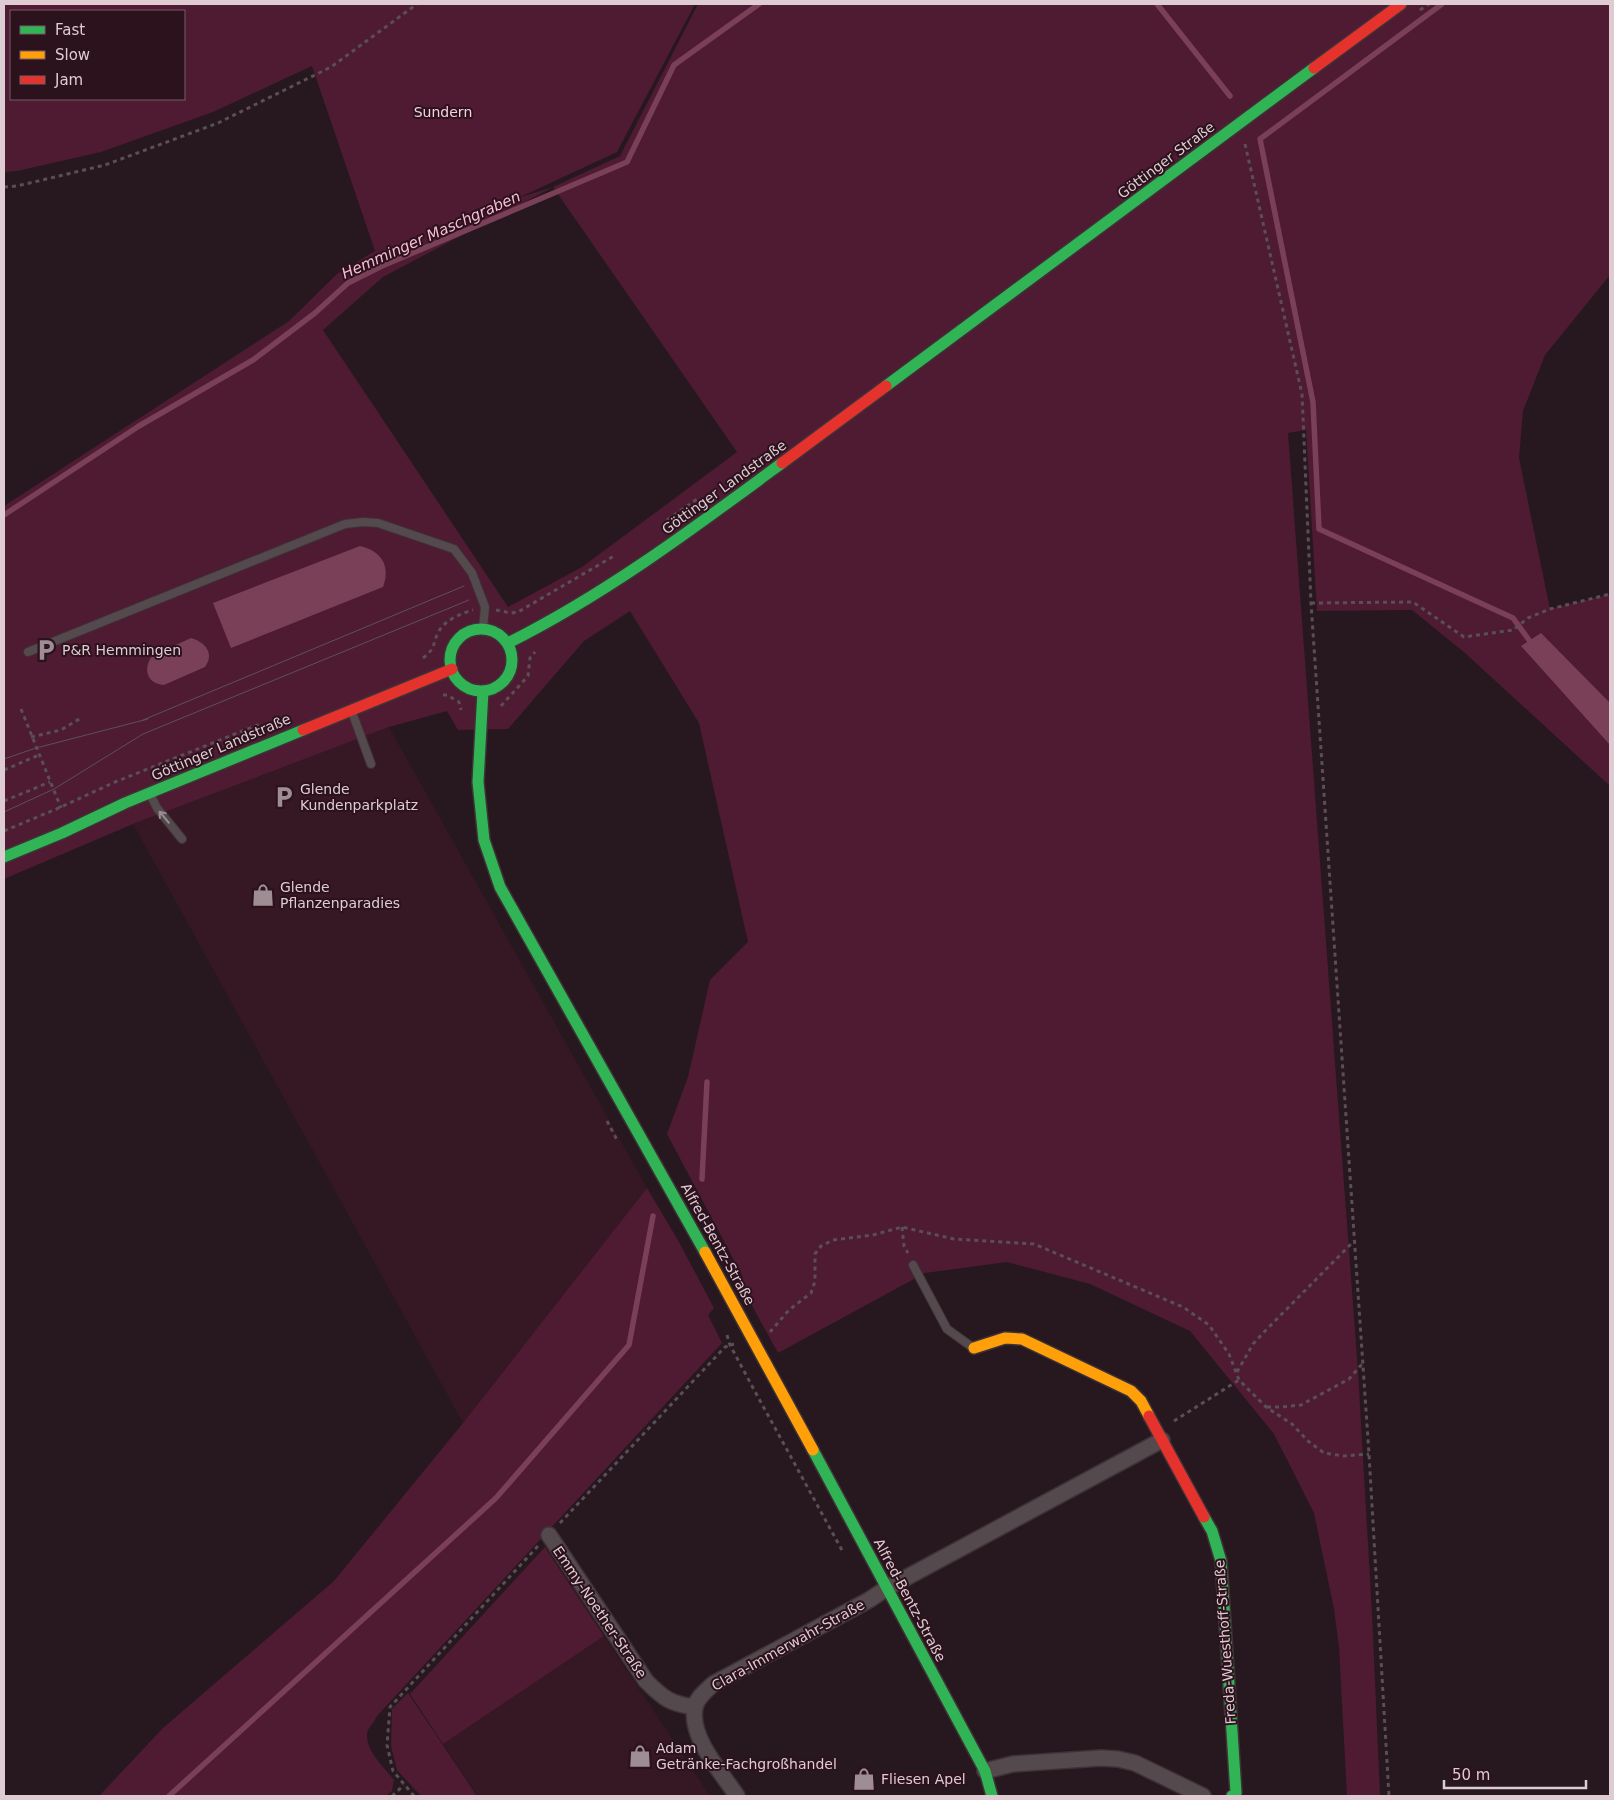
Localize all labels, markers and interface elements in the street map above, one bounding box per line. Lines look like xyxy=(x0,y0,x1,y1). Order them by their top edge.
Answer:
legend xyxy=(10,10,185,100)
text: Fast xyxy=(55,21,85,39)
text: Slow xyxy=(55,46,90,64)
text: Jam xyxy=(54,71,83,89)
park label: Sundern xyxy=(414,104,472,120)
street label: Göttinger Straße xyxy=(1114,118,1218,202)
water label: Hemminger Maschgraben xyxy=(339,187,523,283)
street label: Göttinger Landstraße xyxy=(659,437,789,537)
parking icon: P&R Hemmingen xyxy=(33,637,59,663)
place label: P&R Hemmingen xyxy=(62,642,181,658)
street label: Göttinger Landstraße xyxy=(149,710,293,784)
place label: Glende Kundenparkplatz xyxy=(300,781,418,813)
parking icon: Glende Kundenparkplatz xyxy=(271,784,297,810)
one-way arrow xyxy=(159,811,170,824)
place label: Glende Pflanzenparadies xyxy=(280,879,400,911)
shop icon: Glende Pflanzenparadies xyxy=(250,882,276,908)
street label: Alfred-Bentz-Straße xyxy=(678,1180,758,1308)
street label: Alfred-Bentz-Straße xyxy=(871,1536,949,1664)
street label: Emmy-Noether-Straße xyxy=(550,1543,650,1681)
street label: Freda-Wuesthoff-Straße xyxy=(1211,1559,1239,1725)
street label: Clara-Immerwahr-Straße xyxy=(709,1596,867,1694)
place label: Adam Getränke-Fachgroßhandel xyxy=(656,1740,837,1772)
shop icon: Adam Getränke-Fachgroßhandel xyxy=(627,1743,653,1769)
scale bar xyxy=(1444,1758,1586,1790)
shop icon: Fliesen Apel xyxy=(851,1766,877,1792)
text: 50 m xyxy=(1452,1766,1490,1784)
place label: Fliesen Apel xyxy=(881,1771,966,1787)

